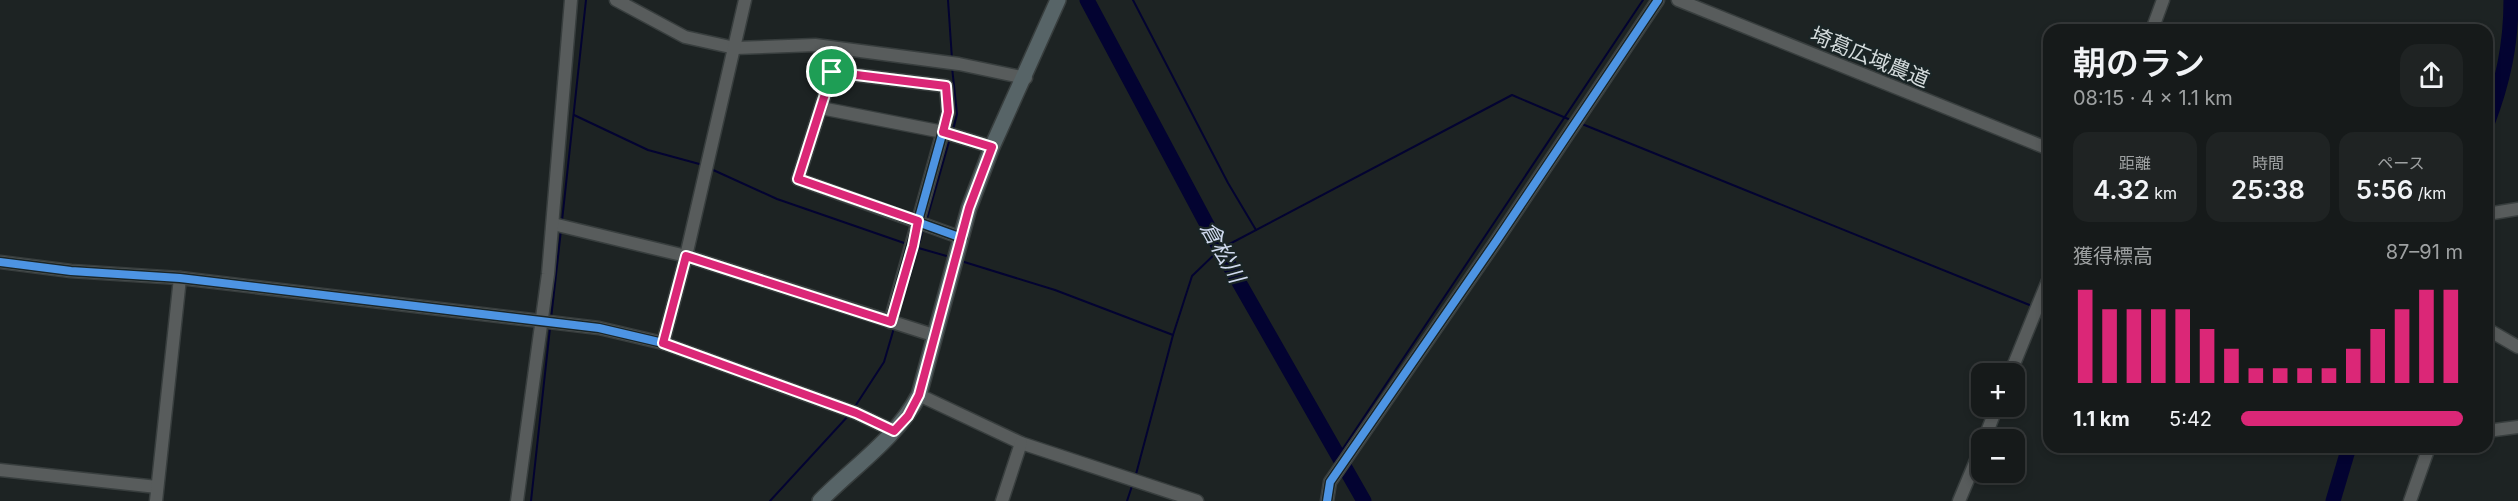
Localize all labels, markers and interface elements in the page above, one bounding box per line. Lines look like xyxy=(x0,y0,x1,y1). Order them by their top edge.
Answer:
street label: 埼葛広域農道 xyxy=(1807,22,1933,92)
text: 朝のラン xyxy=(2073,43,2205,83)
button: share xyxy=(2400,44,2463,107)
pin xyxy=(806,46,857,97)
icon: arrive xyxy=(815,55,848,88)
text: 08:15 · 4 × 1.1 km xyxy=(2073,86,2233,110)
text: 距離 xyxy=(2119,153,2151,173)
text: 時間 xyxy=(2252,153,2284,173)
text: ペース xyxy=(2377,153,2425,173)
text: 4.32 xyxy=(2093,174,2150,205)
text: 25:38 xyxy=(2231,174,2305,205)
text: 5:56 xyxy=(2356,174,2413,205)
text: km xyxy=(2150,183,2177,203)
text: /km xyxy=(2413,183,2446,203)
water label: 倉松川 xyxy=(1196,217,1251,289)
text: 87–91 m xyxy=(2386,240,2463,264)
text: 獲得標高 xyxy=(2073,244,2153,268)
map controls xyxy=(1971,363,2025,483)
button: + xyxy=(1971,363,2025,417)
text: 1.1 km xyxy=(2073,407,2130,431)
text: 5:42 xyxy=(2169,407,2212,431)
button: − xyxy=(1971,429,2025,483)

